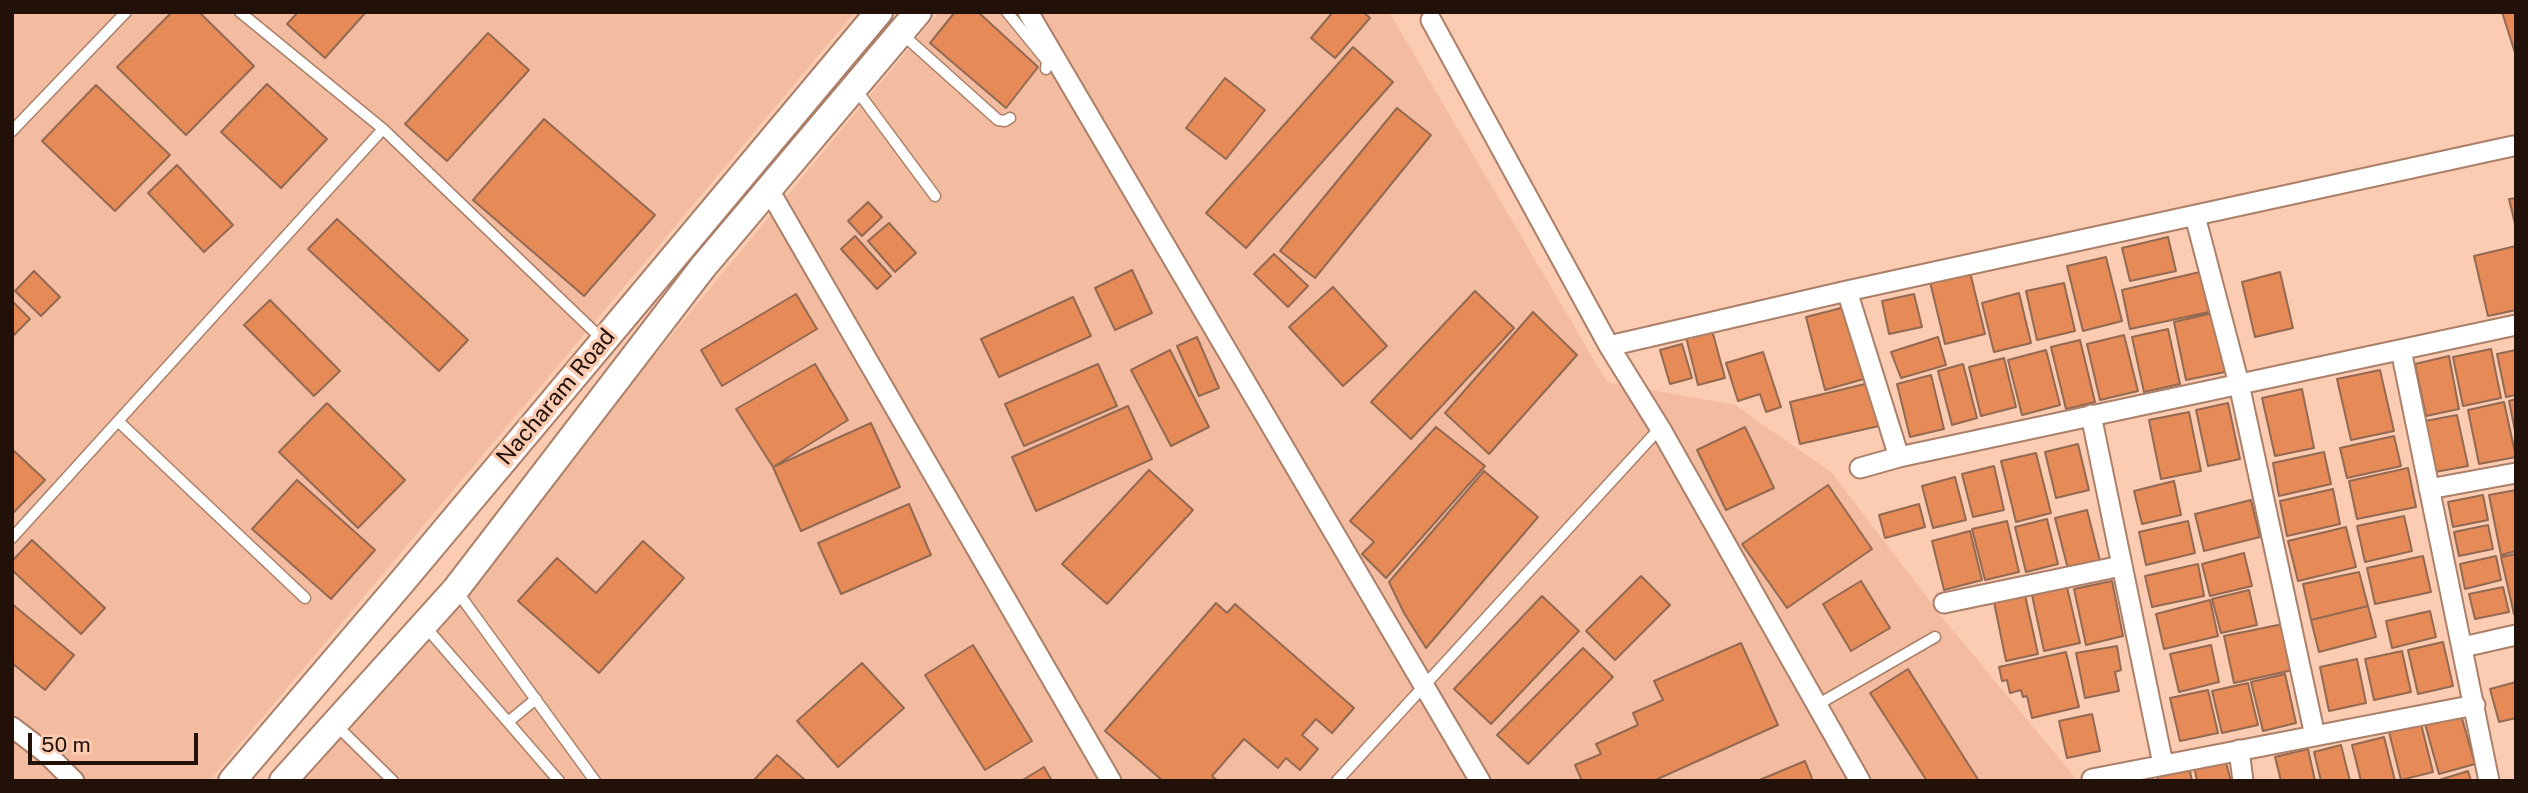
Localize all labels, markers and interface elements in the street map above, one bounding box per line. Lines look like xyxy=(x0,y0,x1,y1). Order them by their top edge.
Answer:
street label: Nacharam Road xyxy=(491,323,621,471)
scale bar xyxy=(32,720,201,764)
text: 50 m xyxy=(41,732,91,757)

